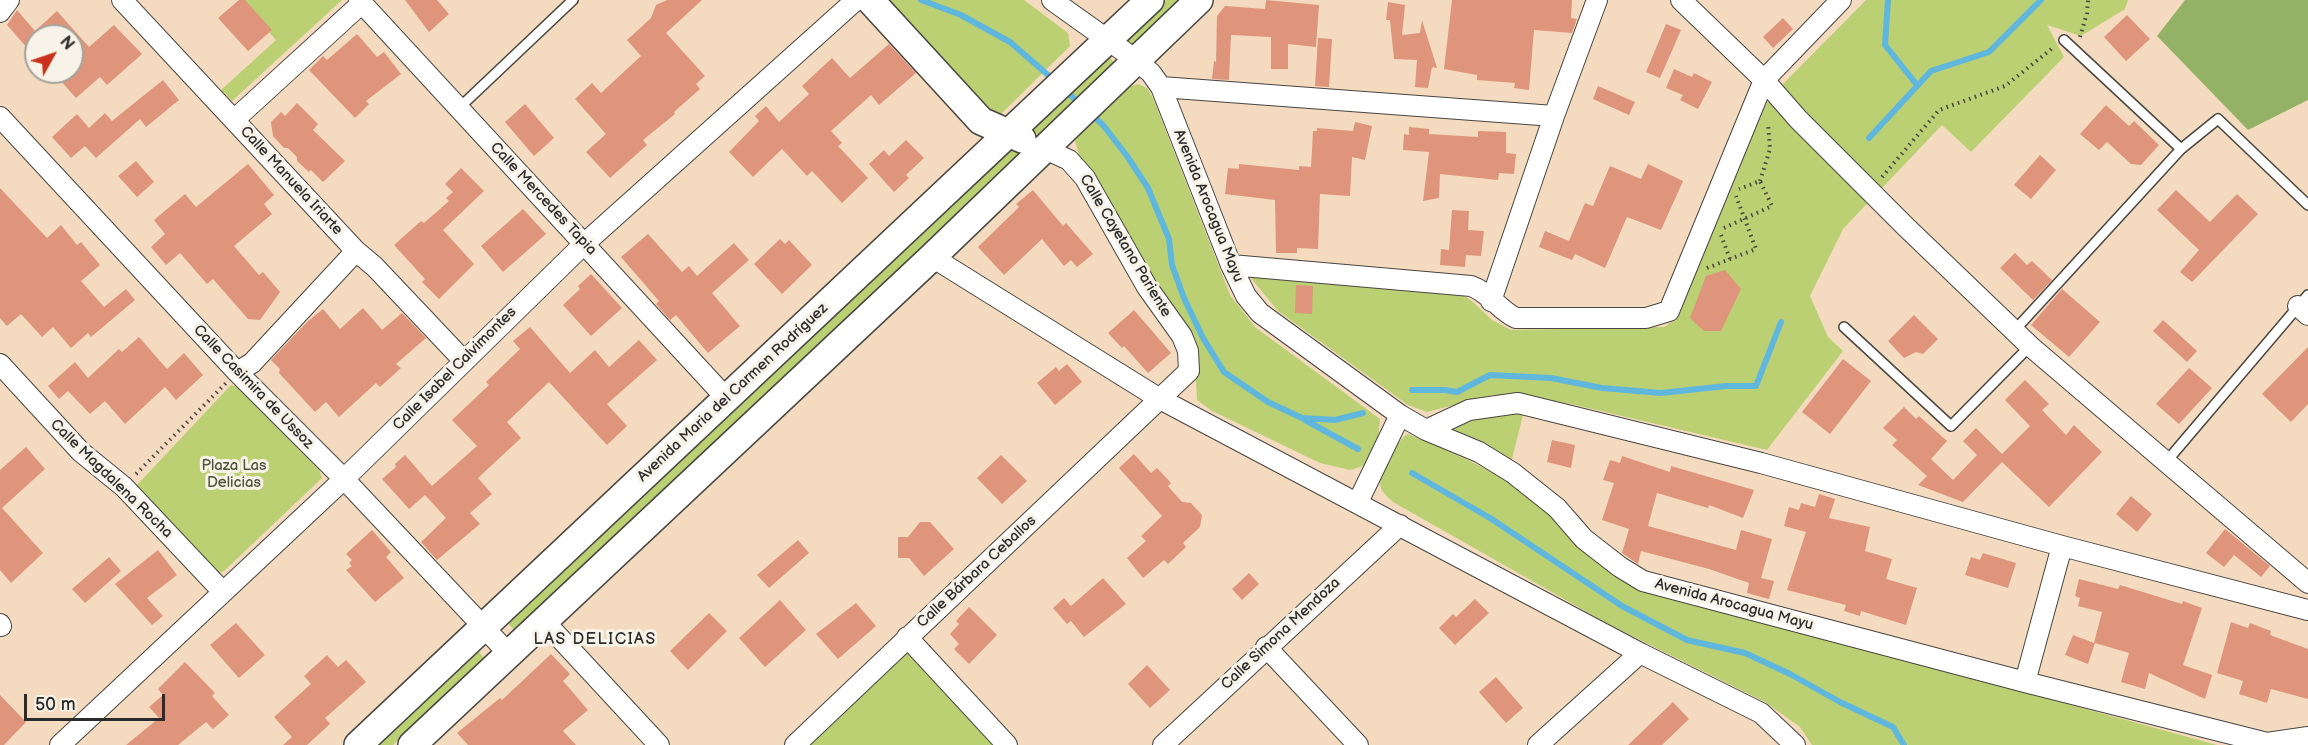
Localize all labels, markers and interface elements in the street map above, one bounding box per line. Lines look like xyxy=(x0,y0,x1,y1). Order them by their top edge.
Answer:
north arrow xyxy=(24,24,84,84)
text: N xyxy=(55,33,78,54)
street label: Calle Manuela Iriarte xyxy=(236,123,346,239)
street label: Avenida Arocagua Mayu xyxy=(1169,127,1247,285)
street label: Calle Mercedes Tapia xyxy=(486,139,600,259)
street label: Calle Cayetano Pariente xyxy=(1075,172,1175,320)
street label: Avenida Maria del Carmen Rodríguez xyxy=(634,300,832,486)
street label: Calle Isabel Calvimontes xyxy=(390,304,520,434)
street label: Calle Casimira de Ussoz xyxy=(189,321,317,453)
street label: Calle Magdalena Rocha xyxy=(46,416,176,542)
park label: Plaza Las Delicias xyxy=(202,457,266,492)
street label: Calle Bárbara Ceballos xyxy=(914,512,1040,632)
street label: Calle Simona Mendoza xyxy=(1218,574,1344,694)
street label: Avenida Arocagua Mayu xyxy=(1653,575,1815,635)
district label: LAS DELICIAS xyxy=(533,630,657,650)
scale bar xyxy=(27,682,168,720)
text: 50 m xyxy=(35,694,76,715)

